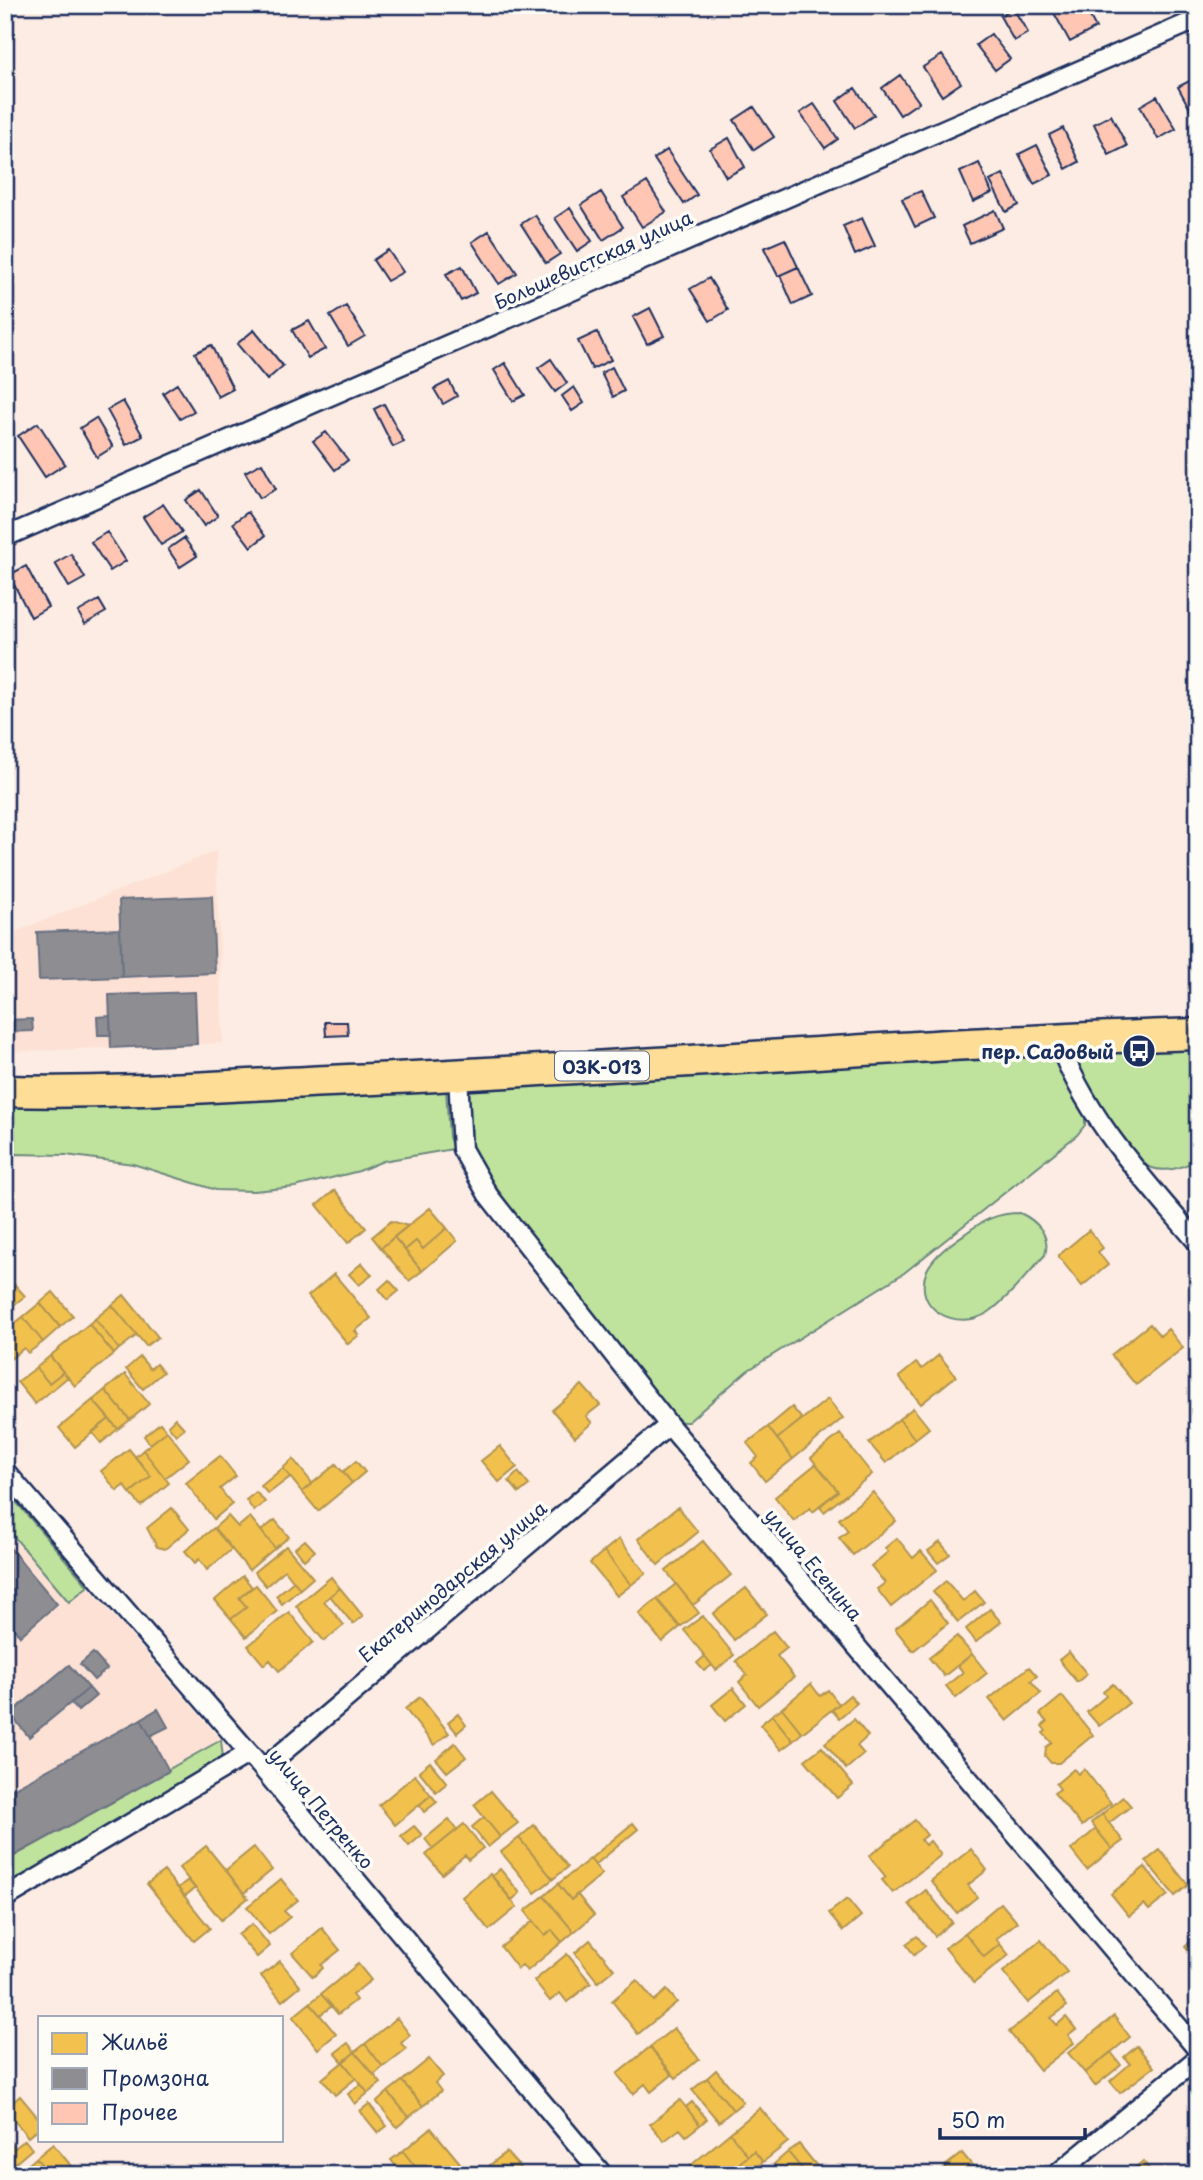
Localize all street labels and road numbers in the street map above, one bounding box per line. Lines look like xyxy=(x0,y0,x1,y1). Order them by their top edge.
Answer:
street label: Большевистская улица xyxy=(489,203,697,315)
road number: 03К-013 xyxy=(555,1051,649,1080)
street label: Екатеринодарская улица xyxy=(352,1494,552,1668)
street label: улица Есенина xyxy=(759,1502,870,1626)
street label: улица Петренко xyxy=(263,1741,381,1875)

